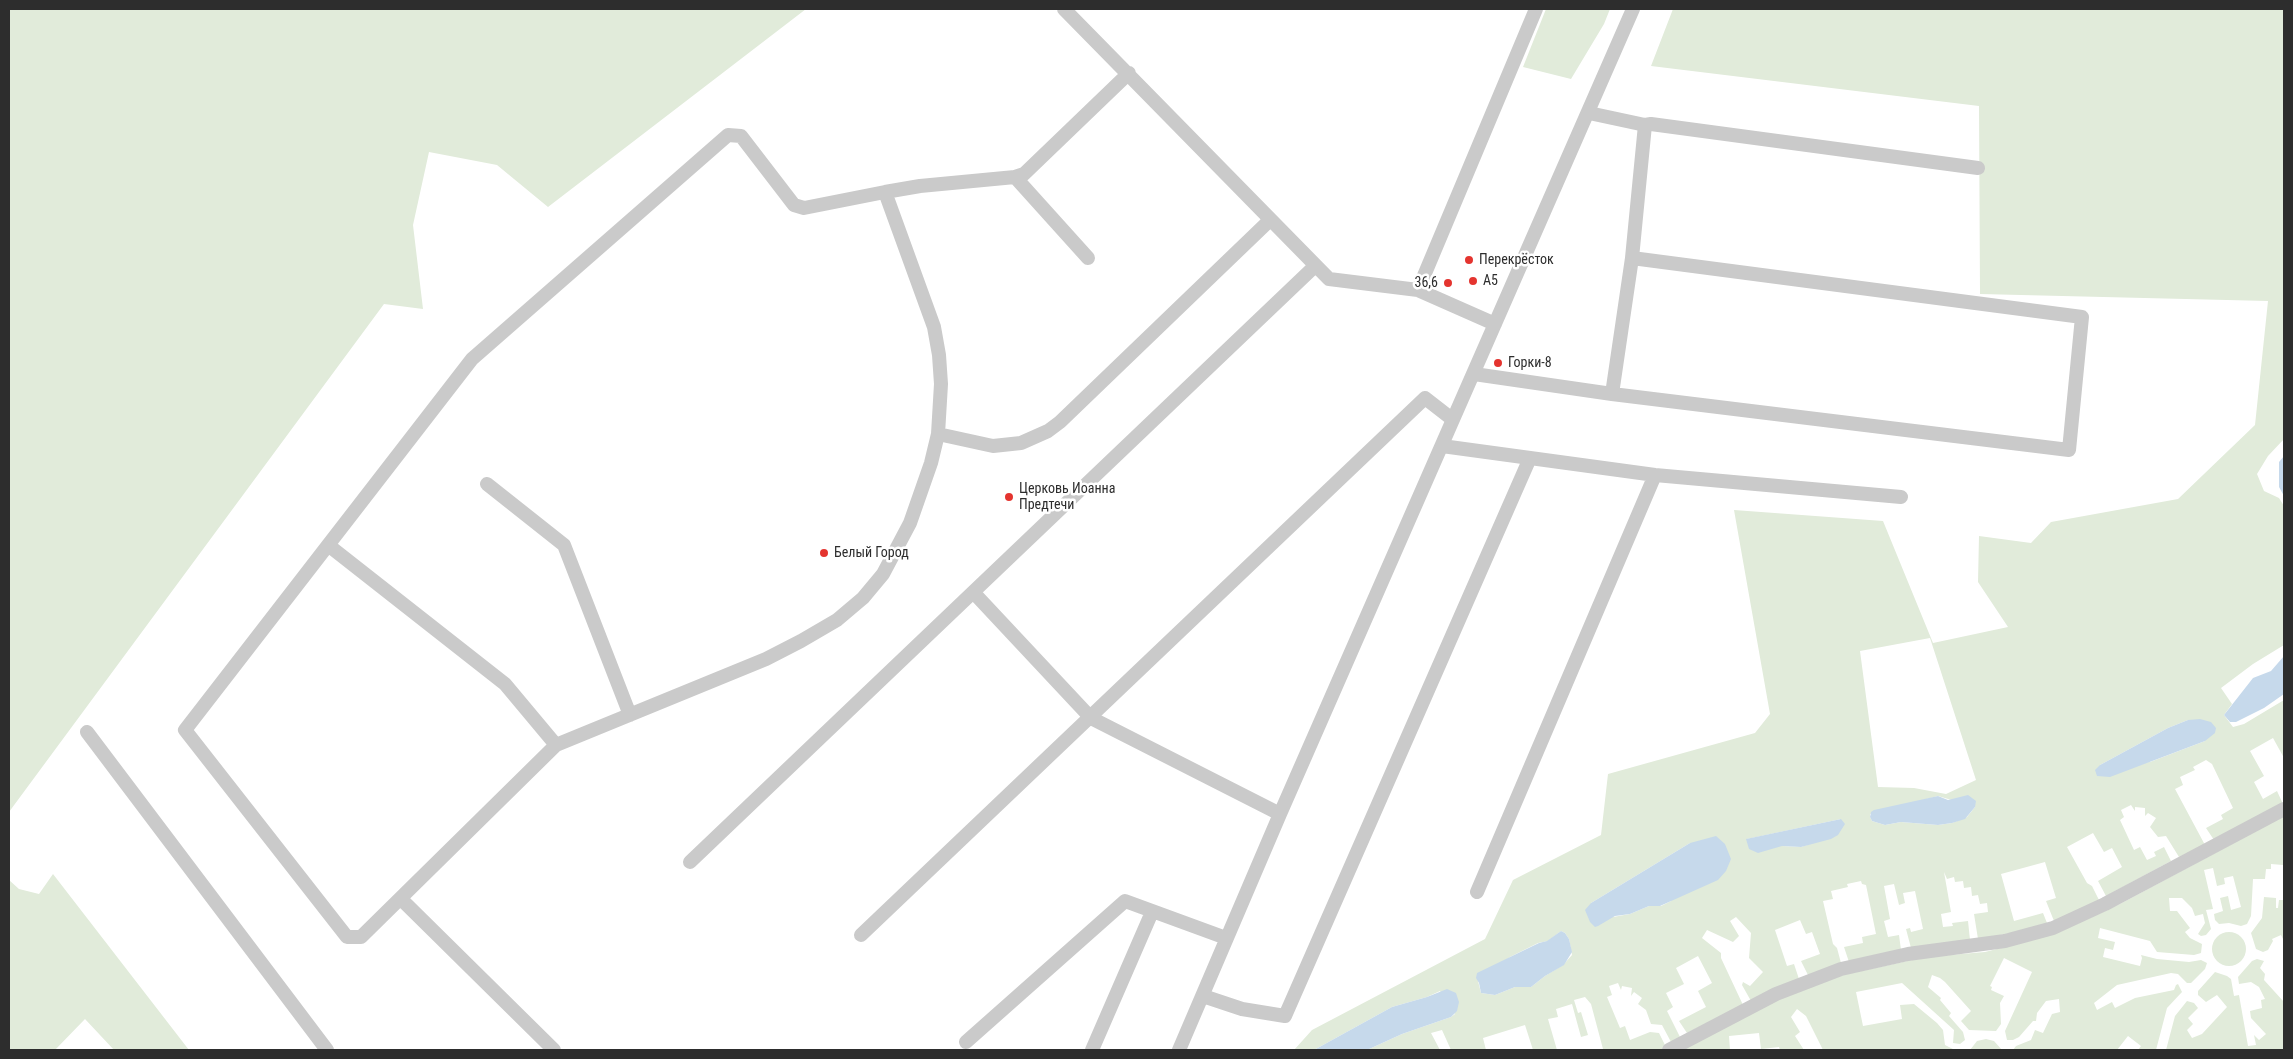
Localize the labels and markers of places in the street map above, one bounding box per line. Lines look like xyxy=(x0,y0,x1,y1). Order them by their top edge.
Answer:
place label: Перекрёсток xyxy=(1479,252,1554,268)
marker: Перекрёсток xyxy=(1463,254,1475,266)
place label: А5 xyxy=(1483,273,1498,289)
place label: 36,6 xyxy=(1415,275,1438,291)
marker: А5 xyxy=(1467,275,1479,287)
marker: 36,6 xyxy=(1442,277,1454,289)
place label: Горки-8 xyxy=(1508,355,1552,371)
marker: Горки-8 xyxy=(1492,357,1504,369)
place label: Церковь Иоанна Предтечи xyxy=(1019,481,1115,514)
marker: Церковь Иоанна Предтечи xyxy=(1003,491,1015,503)
place label: Белый Город xyxy=(834,545,909,561)
marker: Белый Город xyxy=(818,547,830,559)

